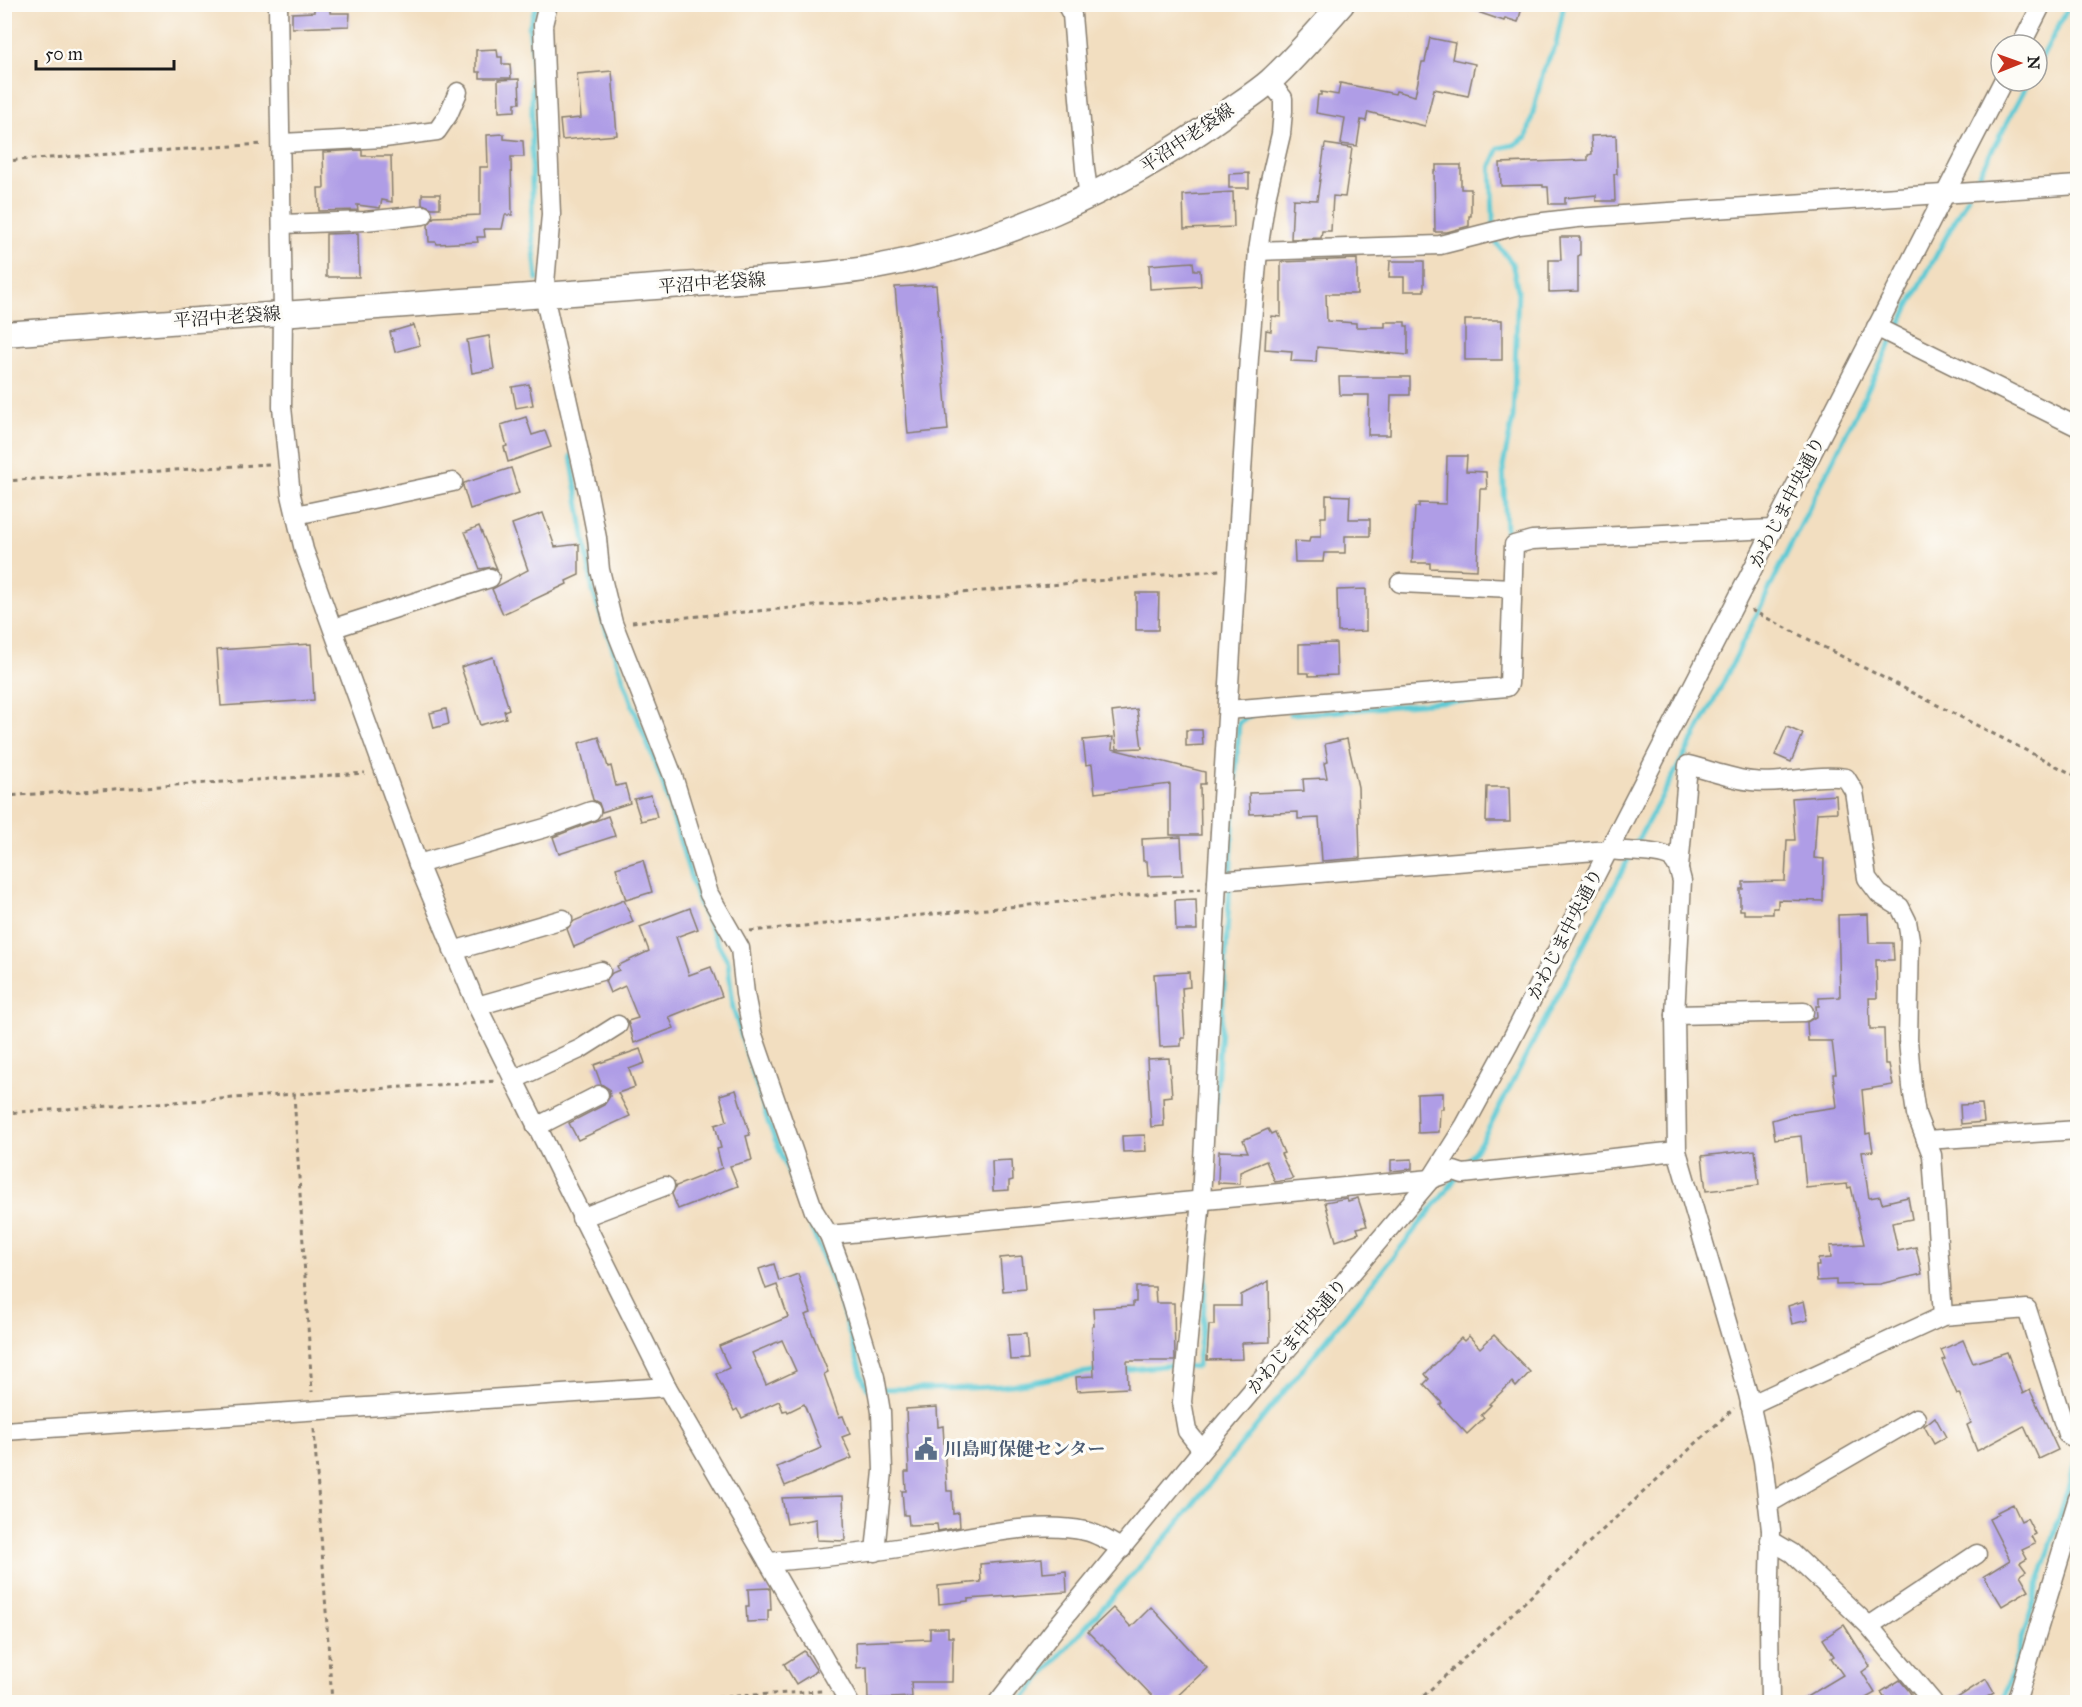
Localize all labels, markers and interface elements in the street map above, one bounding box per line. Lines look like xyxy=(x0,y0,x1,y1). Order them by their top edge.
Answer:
scale bar xyxy=(36,33,174,71)
north arrow xyxy=(1989,33,2049,93)
text: 50 m xyxy=(45,43,83,65)
text: N xyxy=(2024,56,2043,70)
street label: 平沼中老袋線 xyxy=(1136,99,1238,177)
street label: 平沼中老袋線 xyxy=(657,268,767,298)
street label: 平沼中老袋線 xyxy=(172,302,282,332)
street label: かわじま中央通り xyxy=(1745,433,1829,571)
street label: かわじま中央通り xyxy=(1523,865,1607,1003)
street label: かわじま中央通り xyxy=(1242,1274,1352,1398)
public building icon: 川島町保健センター xyxy=(913,1436,939,1462)
place label: 川島町保健センター xyxy=(944,1438,1105,1460)

